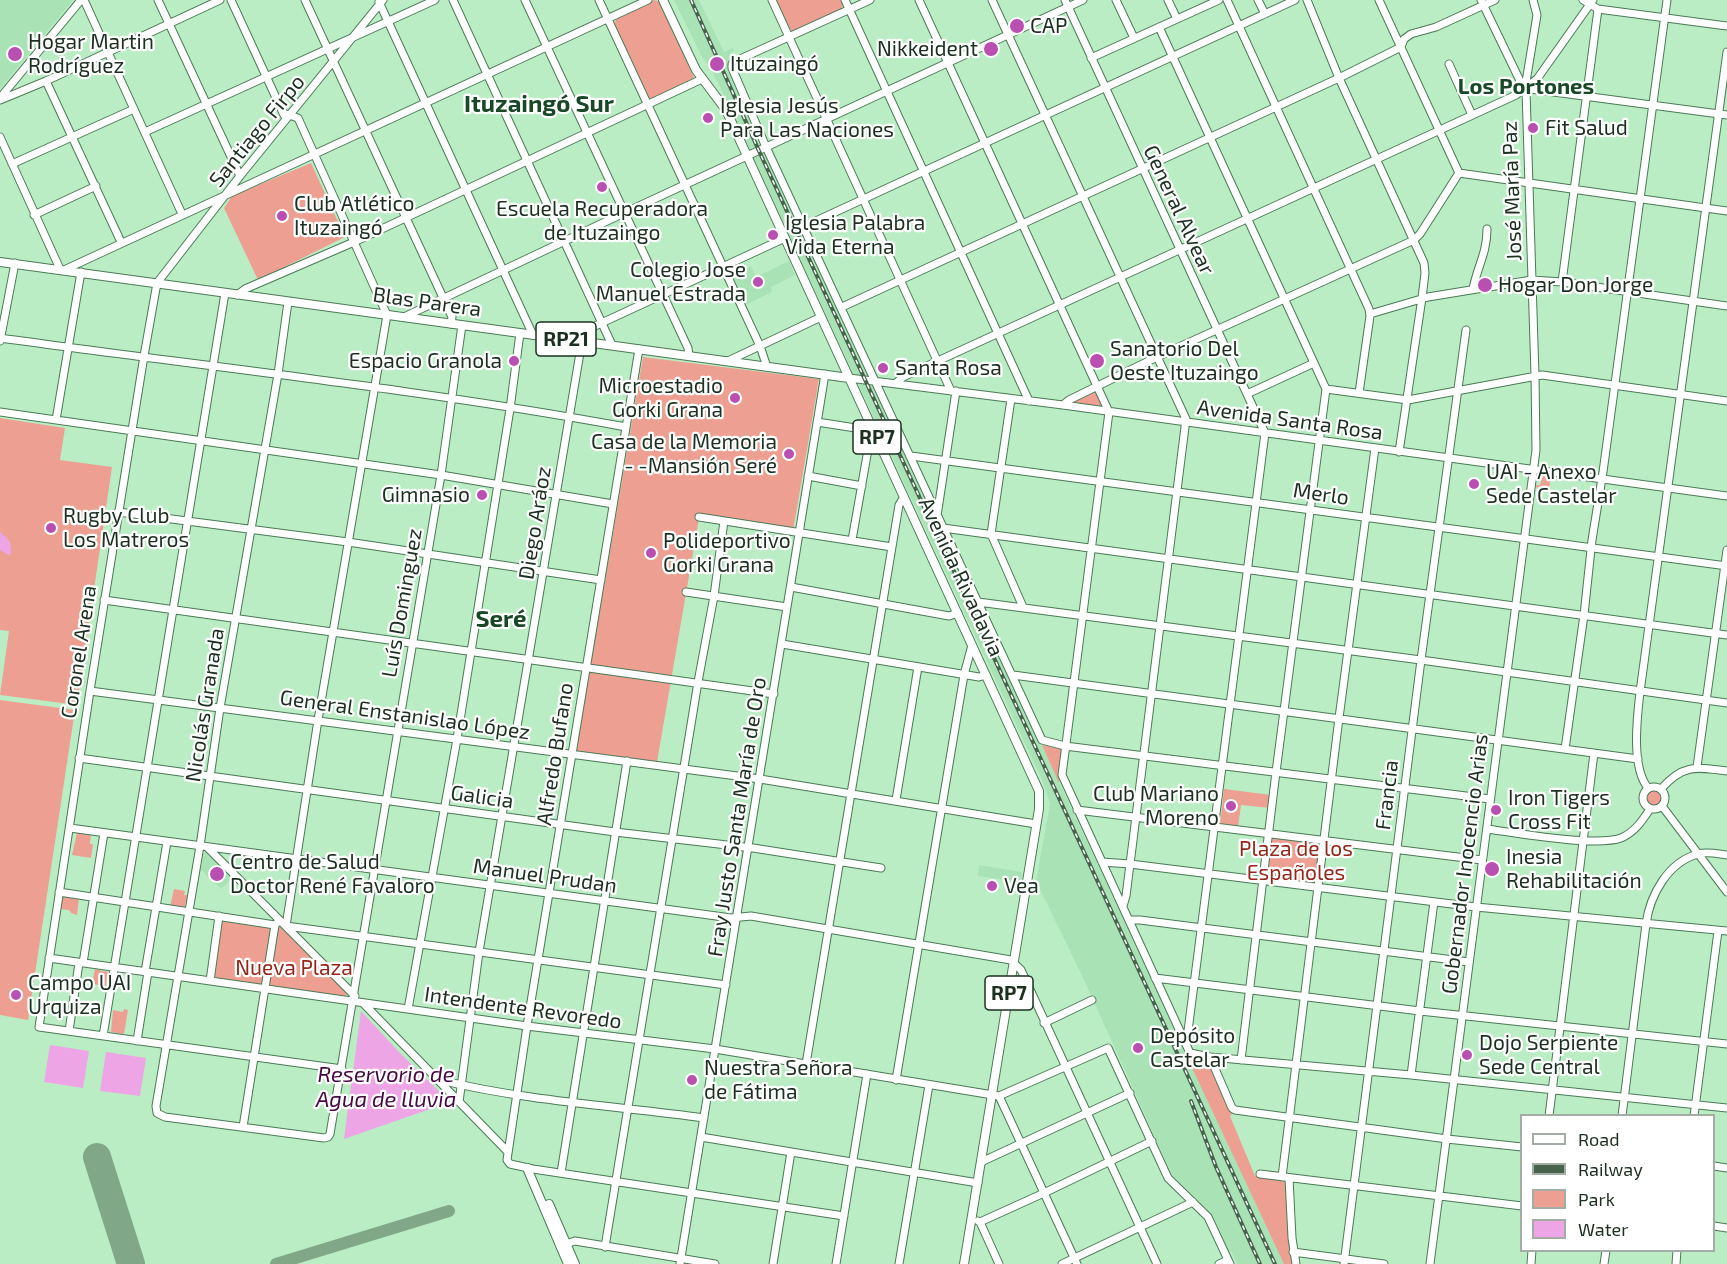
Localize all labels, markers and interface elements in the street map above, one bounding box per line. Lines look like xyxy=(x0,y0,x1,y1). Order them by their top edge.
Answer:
place label: CAP xyxy=(1030,13,1067,39)
marker: CAP xyxy=(1008,17,1026,35)
place label: Hogar Martin Rodríguez xyxy=(28,29,154,79)
place label: Nikkeident xyxy=(877,36,978,62)
marker: Nikkeident xyxy=(982,40,1000,58)
marker: Hogar Martin Rodríguez xyxy=(6,45,24,63)
place label: Ituzaingó xyxy=(730,51,819,77)
marker: Ituzaingó xyxy=(708,55,726,73)
street label: Santiago Firpo xyxy=(204,70,310,192)
district label: Los Portones xyxy=(1458,74,1594,100)
district label: Ituzaingó Sur xyxy=(464,90,614,118)
place label: Iglesia Jesús Para Las Naciones xyxy=(720,93,894,143)
marker: Iglesia Jesús Para Las Naciones xyxy=(701,111,715,125)
place label: Fit Salud xyxy=(1545,115,1628,141)
street label: José María Paz xyxy=(1497,121,1527,261)
marker: Fit Salud xyxy=(1526,121,1540,135)
street label: General Alvear xyxy=(1138,141,1220,279)
marker: Escuela Recuperadora de Ituzaingo xyxy=(595,180,609,194)
place label: Club Atlético Ituzaingó xyxy=(294,191,414,241)
place label: Escuela Recuperadora de Ituzaingo xyxy=(496,196,708,246)
marker: Club Atlético Ituzaingó xyxy=(275,209,289,223)
place label: Iglesia Palabra Vida Eterna xyxy=(785,210,925,260)
marker: Iglesia Palabra Vida Eterna xyxy=(766,228,780,242)
place label: Colegio Jose Manuel Estrada xyxy=(596,257,746,307)
place label: Hogar Don Jorge xyxy=(1498,272,1653,298)
marker: Colegio Jose Manuel Estrada xyxy=(751,275,765,289)
marker: Hogar Don Jorge xyxy=(1476,276,1494,294)
street label: Blas Parera xyxy=(371,282,483,322)
road number: RP21 xyxy=(536,322,596,356)
place label: Sanatorio Del Oeste Ituzaingo xyxy=(1110,336,1259,386)
place label: Espacio Granola xyxy=(349,348,502,374)
marker: Sanatorio Del Oeste Ituzaingo xyxy=(1088,352,1106,370)
marker: Espacio Granola xyxy=(507,354,521,368)
place label: Santa Rosa xyxy=(895,355,1002,381)
marker: Santa Rosa xyxy=(876,361,890,375)
place label: Microestadio Gorki Grana xyxy=(598,373,723,423)
marker: Microestadio Gorki Grana xyxy=(728,391,742,405)
street label: Avenida Santa Rosa xyxy=(1196,394,1384,446)
road number: RP7 xyxy=(853,420,901,454)
place label: Casa de la Memoria - -Mansión Seré xyxy=(591,429,777,479)
marker: Casa de la Memoria - -Mansión Seré xyxy=(782,447,796,461)
place label: UAI - Anexo Sede Castelar xyxy=(1486,459,1617,509)
street label: Diego Aráoz xyxy=(514,465,556,581)
marker: UAI - Anexo Sede Castelar xyxy=(1467,477,1481,491)
street label: Merlo xyxy=(1291,478,1351,510)
place label: Gimnasio xyxy=(382,482,470,508)
marker: Gimnasio xyxy=(475,488,489,502)
street label: Avenida Rivadavia xyxy=(913,493,1009,661)
place label: Rugby Club Los Matreros xyxy=(63,503,189,553)
marker: Rugby Club Los Matreros xyxy=(44,521,58,535)
street label: Luís Dominguez xyxy=(377,527,427,679)
place label: Polideportivo Gorki Grana xyxy=(663,528,791,578)
marker: Polideportivo Gorki Grana xyxy=(644,546,658,560)
street label: Coronel Arena xyxy=(56,584,102,720)
district label: Seré xyxy=(475,605,527,633)
street label: Nicolás Granada xyxy=(180,626,230,784)
street label: Fray Justo Santa María de Oro xyxy=(702,675,772,959)
street label: Alfredo Bufano xyxy=(531,681,579,827)
street label: General Enstanislao López xyxy=(278,685,532,745)
street label: Gobernador Inocencio Arias xyxy=(1437,733,1493,995)
street label: Francia xyxy=(1370,759,1404,831)
street label: Galicia xyxy=(449,780,515,814)
place label: Club Mariano Moreno xyxy=(1093,781,1219,831)
place label: Iron Tigers Cross Fit xyxy=(1508,785,1610,835)
marker: Club Mariano Moreno xyxy=(1224,799,1238,813)
marker: Iron Tigers Cross Fit xyxy=(1489,803,1503,817)
park label: Plaza de los Españoles xyxy=(1239,836,1353,886)
place label: Inesia Rehabilitación xyxy=(1506,844,1642,894)
place label: Centro de Salud Doctor René Favaloro xyxy=(230,849,435,899)
street label: Manuel Prudan xyxy=(472,853,618,899)
marker: Inesia Rehabilitación xyxy=(1483,860,1501,878)
marker: Centro de Salud Doctor René Favaloro xyxy=(208,865,226,883)
place label: Vea xyxy=(1004,873,1039,899)
marker: Vea xyxy=(985,879,999,893)
park label: Nueva Plaza xyxy=(235,955,353,981)
place label: Campo UAI Urquiza xyxy=(28,970,131,1020)
road number: RP7 xyxy=(985,976,1033,1010)
street label: Intendente Revoredo xyxy=(423,982,623,1034)
marker: Campo UAI Urquiza xyxy=(9,988,23,1002)
place label: Depósito Castelar xyxy=(1150,1023,1235,1073)
place label: Dojo Serpiente Sede Central xyxy=(1479,1030,1618,1080)
marker: Depósito Castelar xyxy=(1131,1041,1145,1055)
marker: Dojo Serpiente Sede Central xyxy=(1460,1048,1474,1062)
place label: Nuestra Señora de Fátima xyxy=(704,1055,852,1105)
water label: Reservorio de Agua de lluvia xyxy=(316,1062,456,1114)
marker: Nuestra Señora de Fátima xyxy=(685,1073,699,1087)
legend xyxy=(1520,1114,1715,1252)
text: Road xyxy=(1578,1128,1619,1150)
text: Railway xyxy=(1578,1158,1643,1180)
text: Park xyxy=(1578,1188,1615,1210)
text: Water xyxy=(1578,1218,1628,1240)

